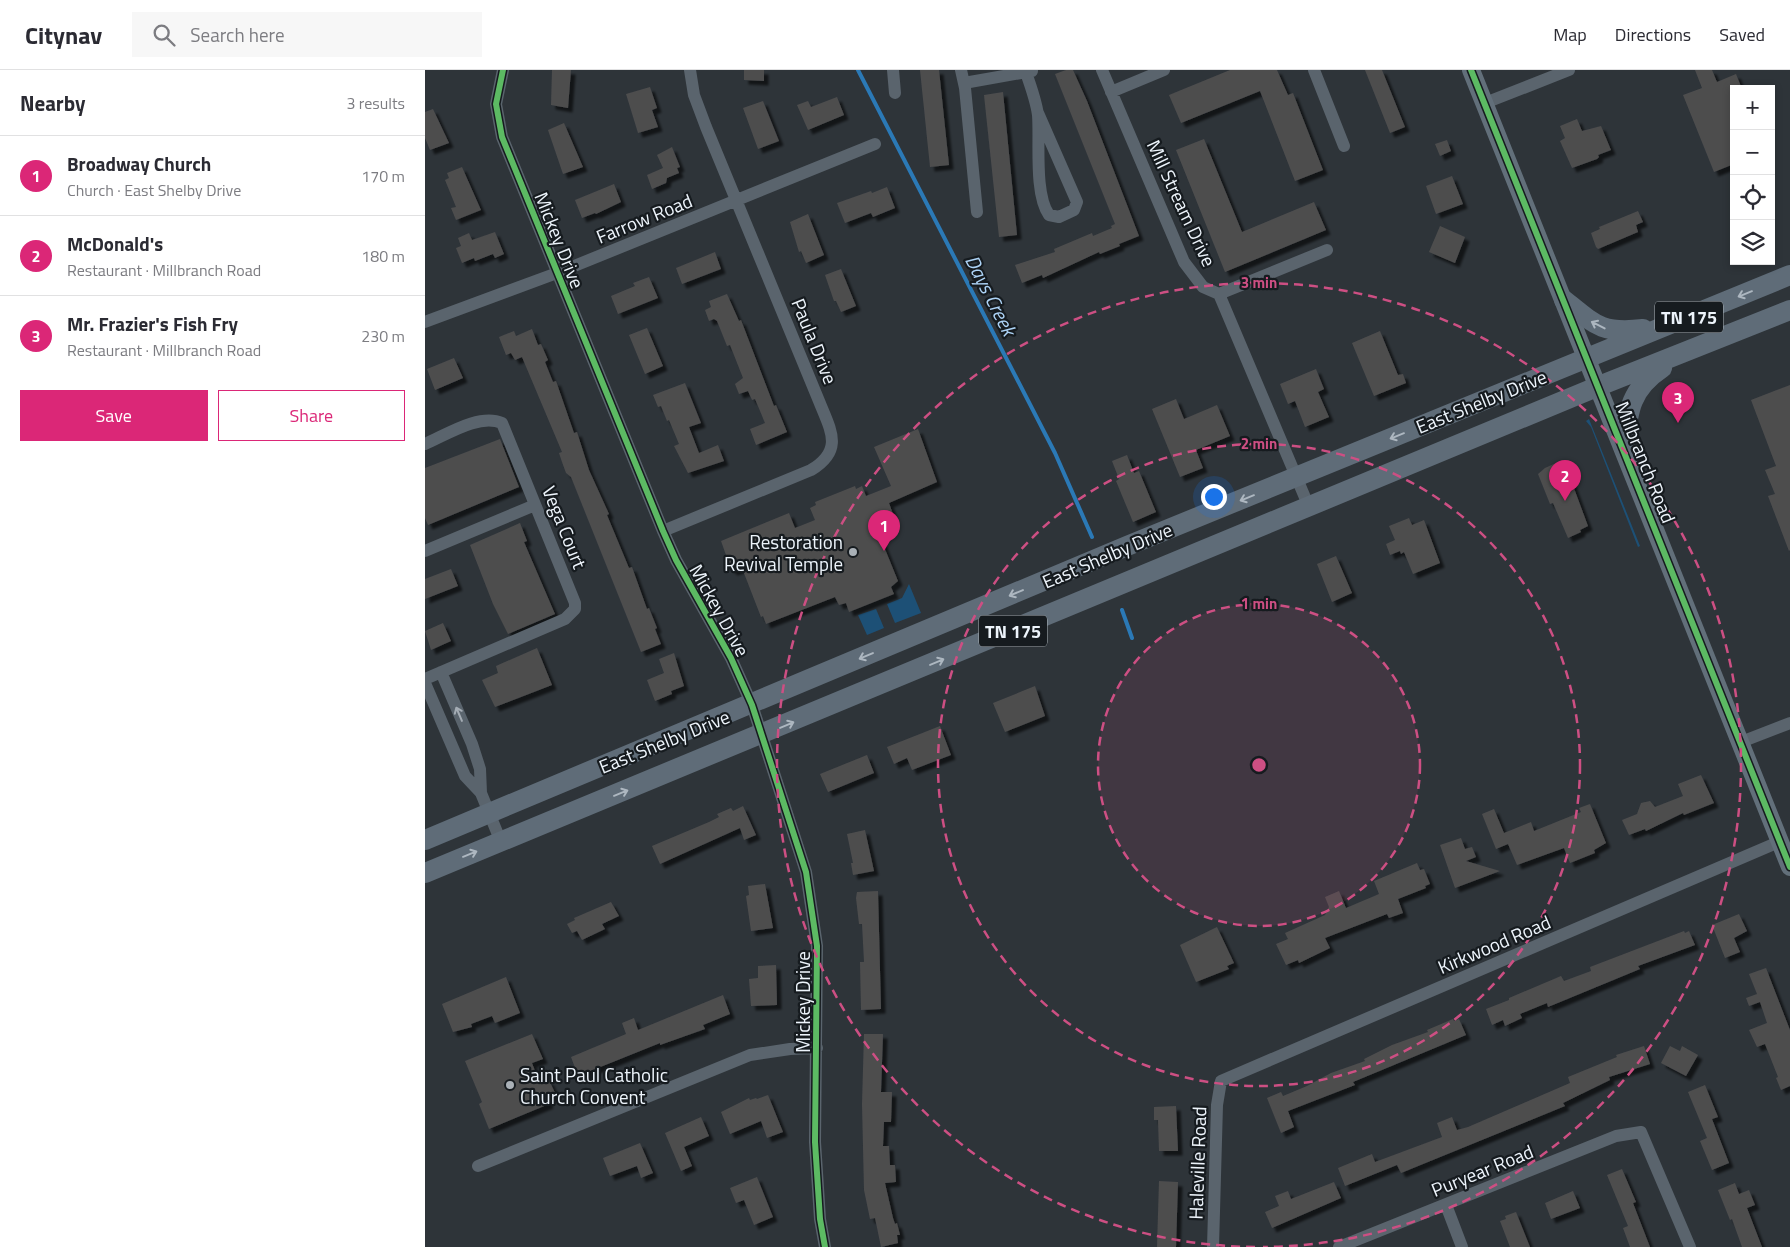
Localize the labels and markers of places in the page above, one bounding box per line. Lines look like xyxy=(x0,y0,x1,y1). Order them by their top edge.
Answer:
pin: 3 xyxy=(1662,382,1694,423)
pin: 2 xyxy=(1549,460,1581,501)
pin: 1 xyxy=(868,510,900,551)
place label: Restoration Revival Temple xyxy=(724,527,843,578)
marker: Restoration Revival Temple xyxy=(847,546,859,558)
centre of rings xyxy=(1250,756,1268,774)
place label: Saint Paul Catholic Church Convent xyxy=(520,1060,668,1111)
marker: Saint Paul Catholic Church Convent xyxy=(504,1079,516,1091)

